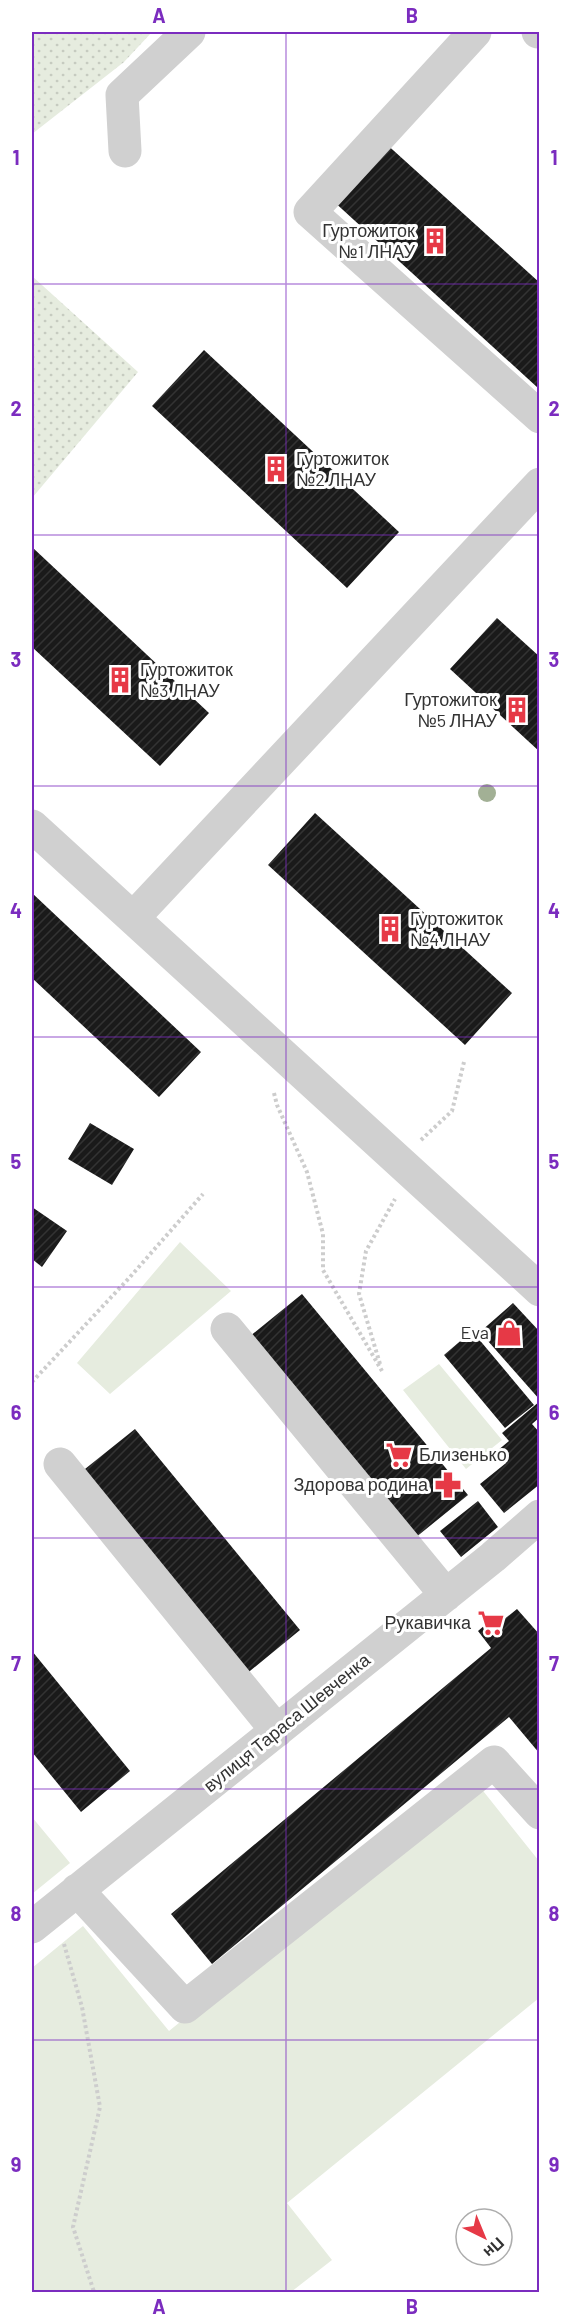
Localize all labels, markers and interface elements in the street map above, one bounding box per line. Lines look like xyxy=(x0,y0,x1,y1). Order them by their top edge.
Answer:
text: A xyxy=(152,3,166,27)
text: B xyxy=(406,3,418,27)
text: 1 xyxy=(12,145,20,169)
text: 1 xyxy=(550,145,558,169)
place label: Гуртожиток №1 ЛНАУ xyxy=(322,219,416,262)
building icon: Гуртожиток №1 ЛНАУ xyxy=(420,226,450,256)
text: 2 xyxy=(10,396,22,420)
text: 2 xyxy=(548,396,560,420)
place label: Гуртожиток №2 ЛНАУ xyxy=(296,447,389,490)
building icon: Гуртожиток №2 ЛНАУ xyxy=(261,454,291,484)
text: 3 xyxy=(11,647,21,671)
text: 3 xyxy=(549,647,559,671)
place label: Гуртожиток №3 ЛНАУ xyxy=(140,658,233,701)
building icon: Гуртожиток №3 ЛНАУ xyxy=(105,665,135,695)
place label: Гуртожиток №5 ЛНАУ xyxy=(404,688,498,731)
building icon: Гуртожиток №5 ЛНАУ xyxy=(502,695,532,725)
text: 4 xyxy=(10,898,22,922)
text: 4 xyxy=(548,898,560,922)
place label: Гуртожиток №4 ЛНАУ xyxy=(410,907,503,950)
building icon: Гуртожиток №4 ЛНАУ xyxy=(375,914,405,944)
text: 5 xyxy=(11,1149,22,1173)
text: 5 xyxy=(549,1149,560,1173)
shop icon: Eva xyxy=(494,1318,524,1348)
place label: Eva xyxy=(461,1321,489,1343)
text: 6 xyxy=(11,1400,22,1424)
text: 6 xyxy=(549,1400,560,1424)
supermarket icon: Близенько xyxy=(384,1440,414,1470)
place label: Близенько xyxy=(419,1443,507,1465)
pharmacy icon: Здорова родина xyxy=(433,1470,463,1500)
place label: Здорова родина xyxy=(293,1473,429,1495)
supermarket icon: Рукавичка xyxy=(476,1608,506,1638)
place label: Рукавичка xyxy=(384,1611,472,1633)
street label: вулиця Тараса Шевченка xyxy=(199,1648,375,1796)
text: 7 xyxy=(11,1651,21,1675)
text: 7 xyxy=(549,1651,559,1675)
text: 8 xyxy=(11,1901,22,1925)
text: 8 xyxy=(549,1901,560,1925)
text: 9 xyxy=(11,2152,21,2176)
text: 9 xyxy=(549,2152,559,2176)
north arrow xyxy=(454,2207,514,2267)
text: Пн xyxy=(480,2234,509,2263)
text: A xyxy=(152,2294,166,2318)
text: B xyxy=(406,2294,418,2318)

